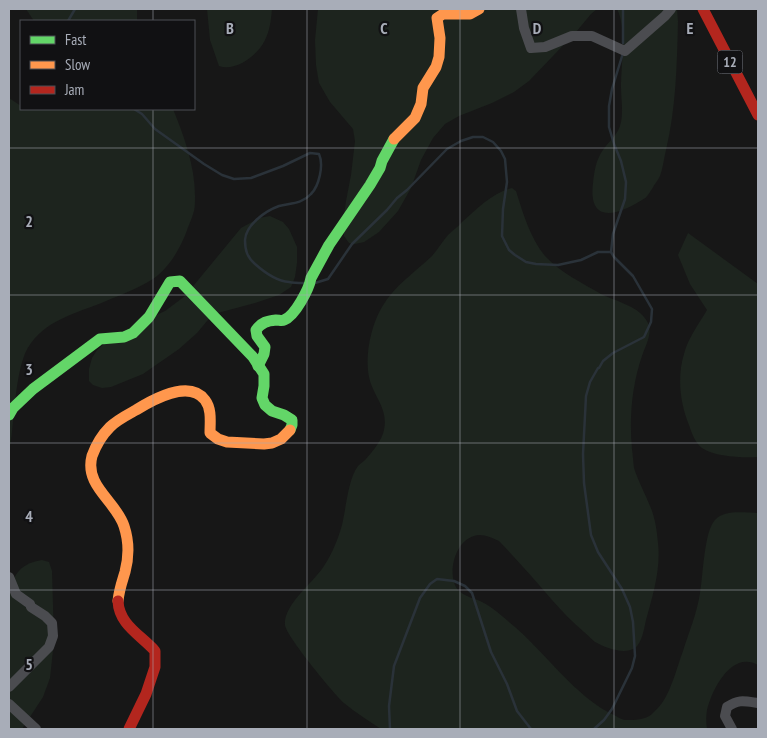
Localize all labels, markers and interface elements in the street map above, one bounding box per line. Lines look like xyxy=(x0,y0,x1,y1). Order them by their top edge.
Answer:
text: B xyxy=(226,18,234,38)
text: C xyxy=(380,18,388,38)
text: D xyxy=(533,18,542,38)
text: E xyxy=(687,18,694,38)
legend xyxy=(20,20,195,110)
text: Fast xyxy=(65,30,86,49)
road number: 12 xyxy=(718,51,742,74)
text: Slow xyxy=(65,55,90,74)
text: Jam xyxy=(64,80,84,99)
text: 2 xyxy=(25,211,33,231)
text: 3 xyxy=(25,359,33,379)
text: 4 xyxy=(25,506,33,526)
text: 5 xyxy=(25,654,33,674)

